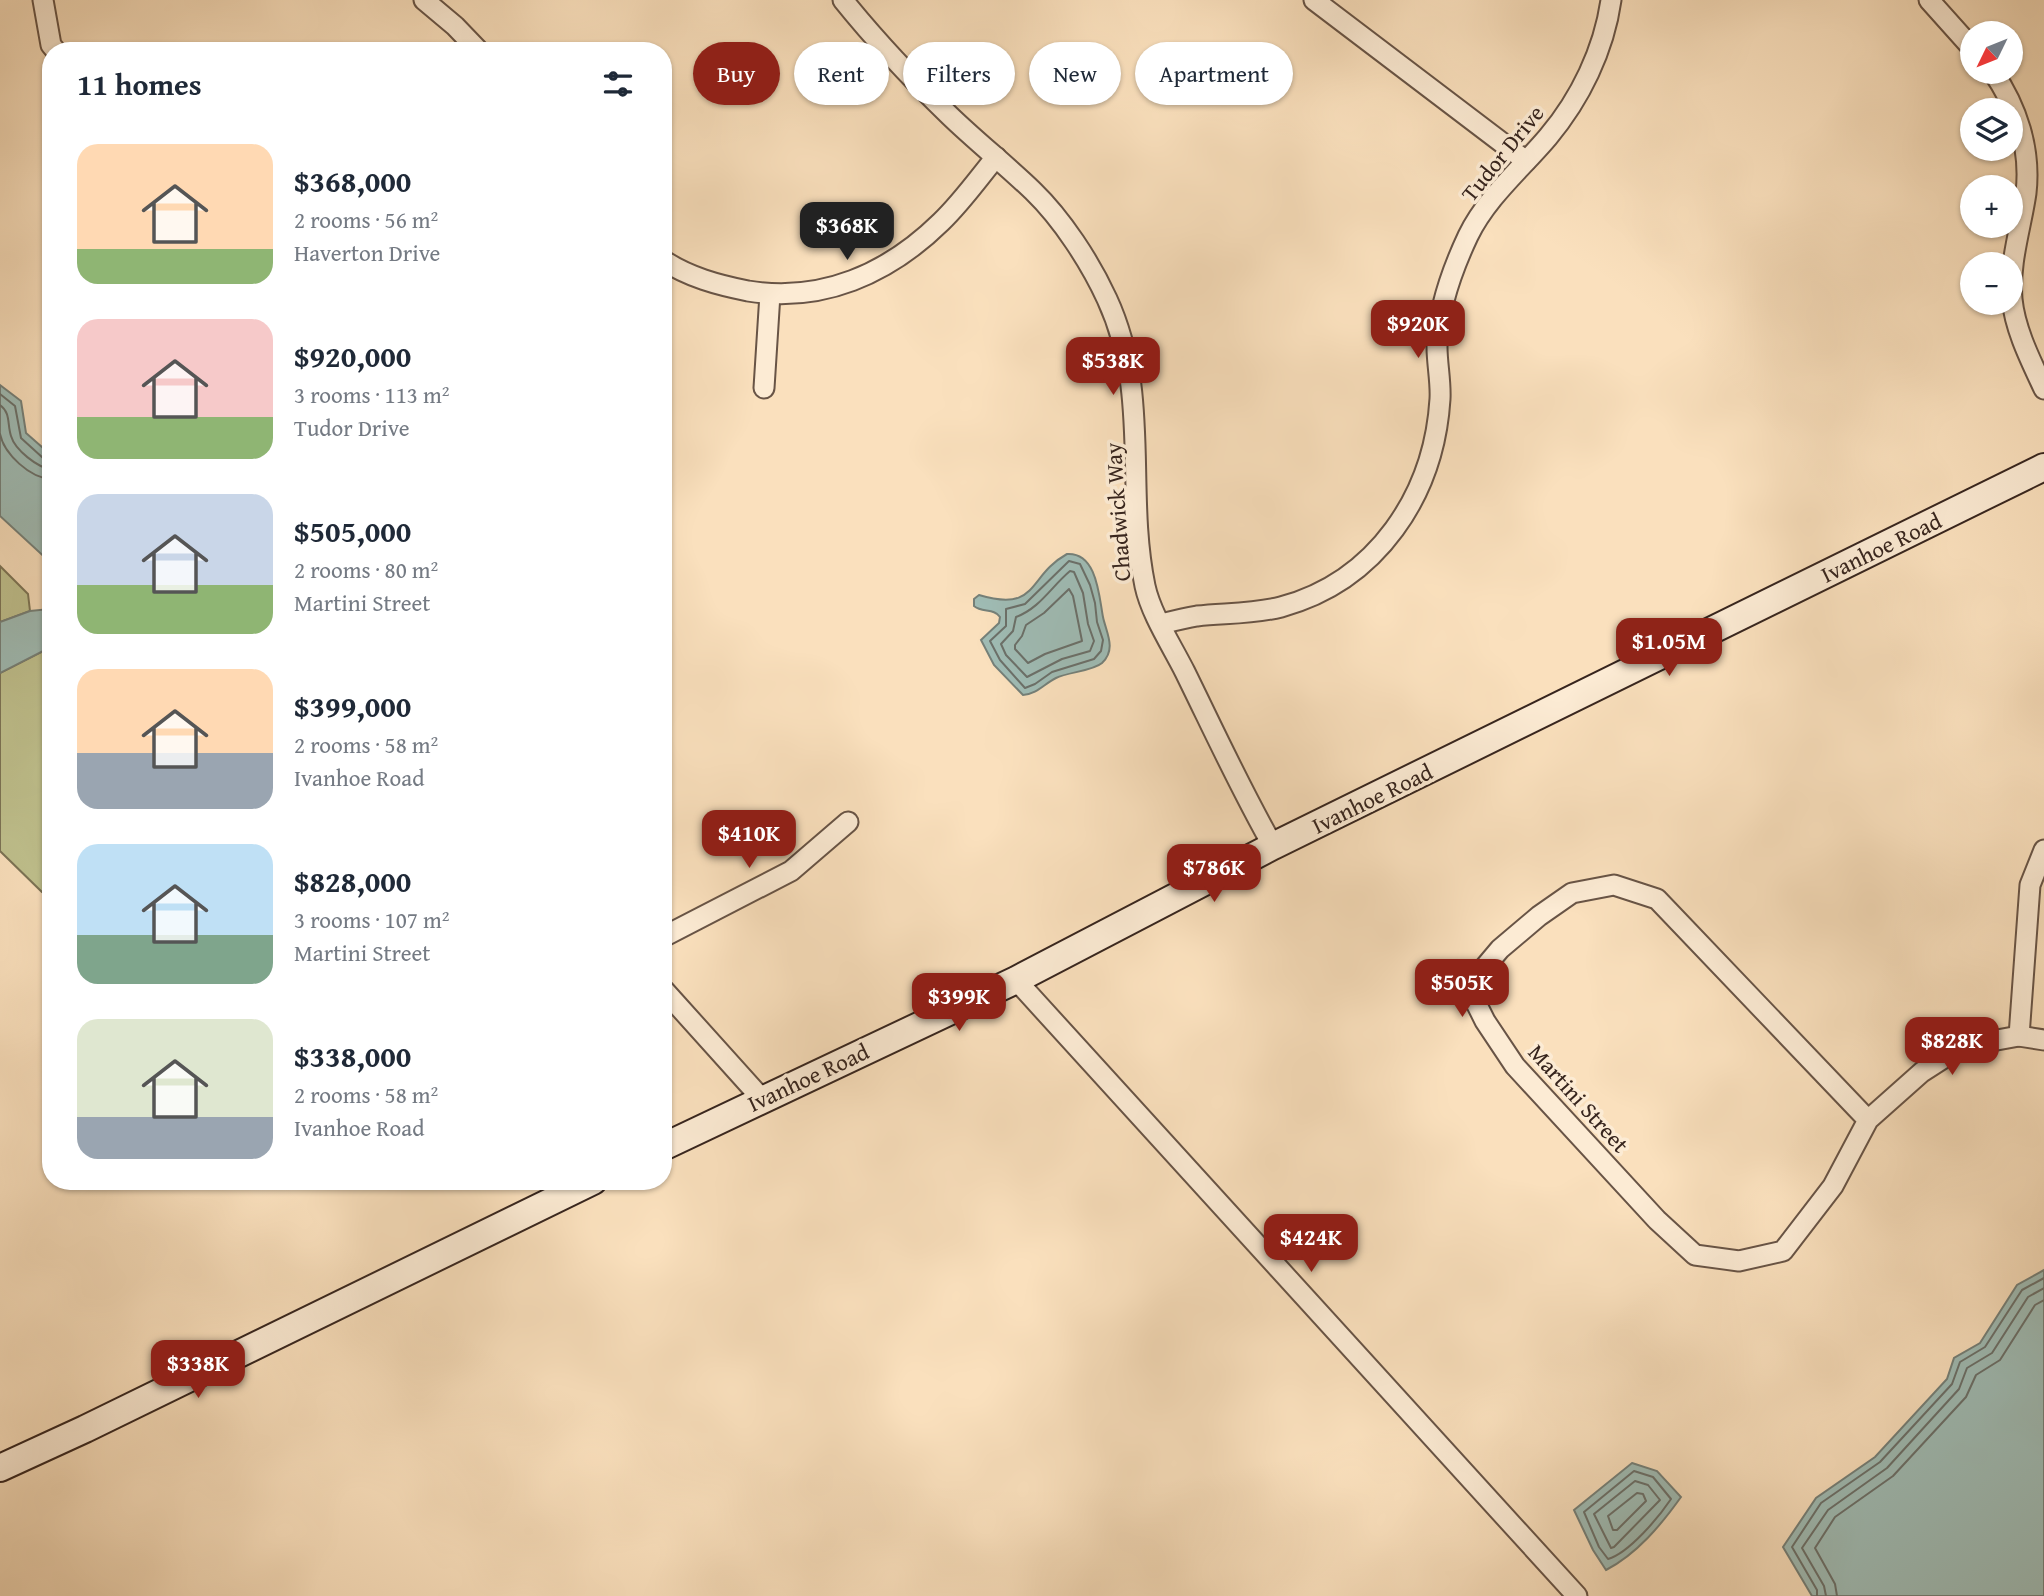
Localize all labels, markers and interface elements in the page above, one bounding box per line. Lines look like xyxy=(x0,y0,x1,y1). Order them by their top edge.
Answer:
north arrow xyxy=(1960,21,2023,84)
map controls xyxy=(1960,21,2023,315)
chip: Buy xyxy=(693,42,780,105)
chip: Rent xyxy=(794,42,889,105)
chip: Filters xyxy=(903,42,1015,105)
chip: New xyxy=(1029,42,1121,105)
chip: Apartment xyxy=(1135,42,1293,105)
text: 11 homes xyxy=(77,62,202,106)
icon: filters xyxy=(599,65,637,103)
street label: Tudor Drive xyxy=(1453,98,1551,208)
button: layers xyxy=(1960,98,2023,161)
text: $368,000 xyxy=(294,159,411,203)
icon: home xyxy=(133,172,217,256)
button: + xyxy=(1960,175,2023,238)
pin: $368K xyxy=(798,202,896,262)
text: 2 rooms · 56 m² xyxy=(294,203,438,236)
text: $368K xyxy=(816,208,878,241)
text: Haverton Drive xyxy=(294,236,440,269)
button: − xyxy=(1960,252,2023,315)
pin: $920K xyxy=(1369,300,1467,360)
text: $920K xyxy=(1387,306,1449,339)
text: $920,000 xyxy=(294,334,411,378)
pin: $538K xyxy=(1064,338,1162,397)
text: $538K xyxy=(1082,343,1144,376)
icon: home xyxy=(133,347,217,431)
text: 3 rooms · 113 m² xyxy=(294,378,449,411)
text: Tudor Drive xyxy=(294,411,410,444)
street label: Chadwick Way xyxy=(1096,441,1138,582)
street label: Ivanhoe Road xyxy=(1815,503,1948,590)
text: $505,000 xyxy=(294,509,411,553)
icon: home xyxy=(133,522,217,606)
text: 2 rooms · 80 m² xyxy=(294,553,438,586)
text: Martini Street xyxy=(294,586,430,619)
pin: $1.05M xyxy=(1612,618,1726,678)
text: $1.05M xyxy=(1632,624,1706,657)
text: $399,000 xyxy=(294,684,411,728)
icon: home xyxy=(133,697,217,781)
text: 2 rooms · 58 m² xyxy=(294,728,438,761)
street label: Ivanhoe Road xyxy=(1306,754,1439,841)
text: Ivanhoe Road xyxy=(294,761,425,794)
pin: $410K xyxy=(700,810,798,870)
text: $410K xyxy=(718,816,780,849)
pin: $786K xyxy=(1165,844,1263,904)
text: $786K xyxy=(1183,850,1245,883)
text: $828,000 xyxy=(294,859,411,903)
icon: home xyxy=(133,872,217,956)
text: 3 rooms · 107 m² xyxy=(294,903,449,936)
text: Martini Street xyxy=(294,936,430,969)
pin: $505K xyxy=(1413,960,1511,1019)
text: $505K xyxy=(1431,965,1493,998)
pin: $399K xyxy=(910,974,1008,1033)
text: $399K xyxy=(928,979,990,1012)
pin: $828K xyxy=(1903,1018,2001,1077)
text: $828K xyxy=(1921,1023,1983,1056)
text: $338,000 xyxy=(294,1034,411,1078)
street label: Ivanhoe Road xyxy=(742,1034,875,1120)
street label: Martini Street xyxy=(1521,1036,1637,1160)
icon: home xyxy=(133,1047,217,1131)
text: 2 rooms · 58 m² xyxy=(294,1078,438,1111)
text: Ivanhoe Road xyxy=(294,1111,425,1144)
pin: $424K xyxy=(1262,1214,1360,1274)
text: $424K xyxy=(1280,1220,1342,1253)
pin: $338K xyxy=(149,1340,247,1400)
text: $338K xyxy=(167,1346,229,1379)

